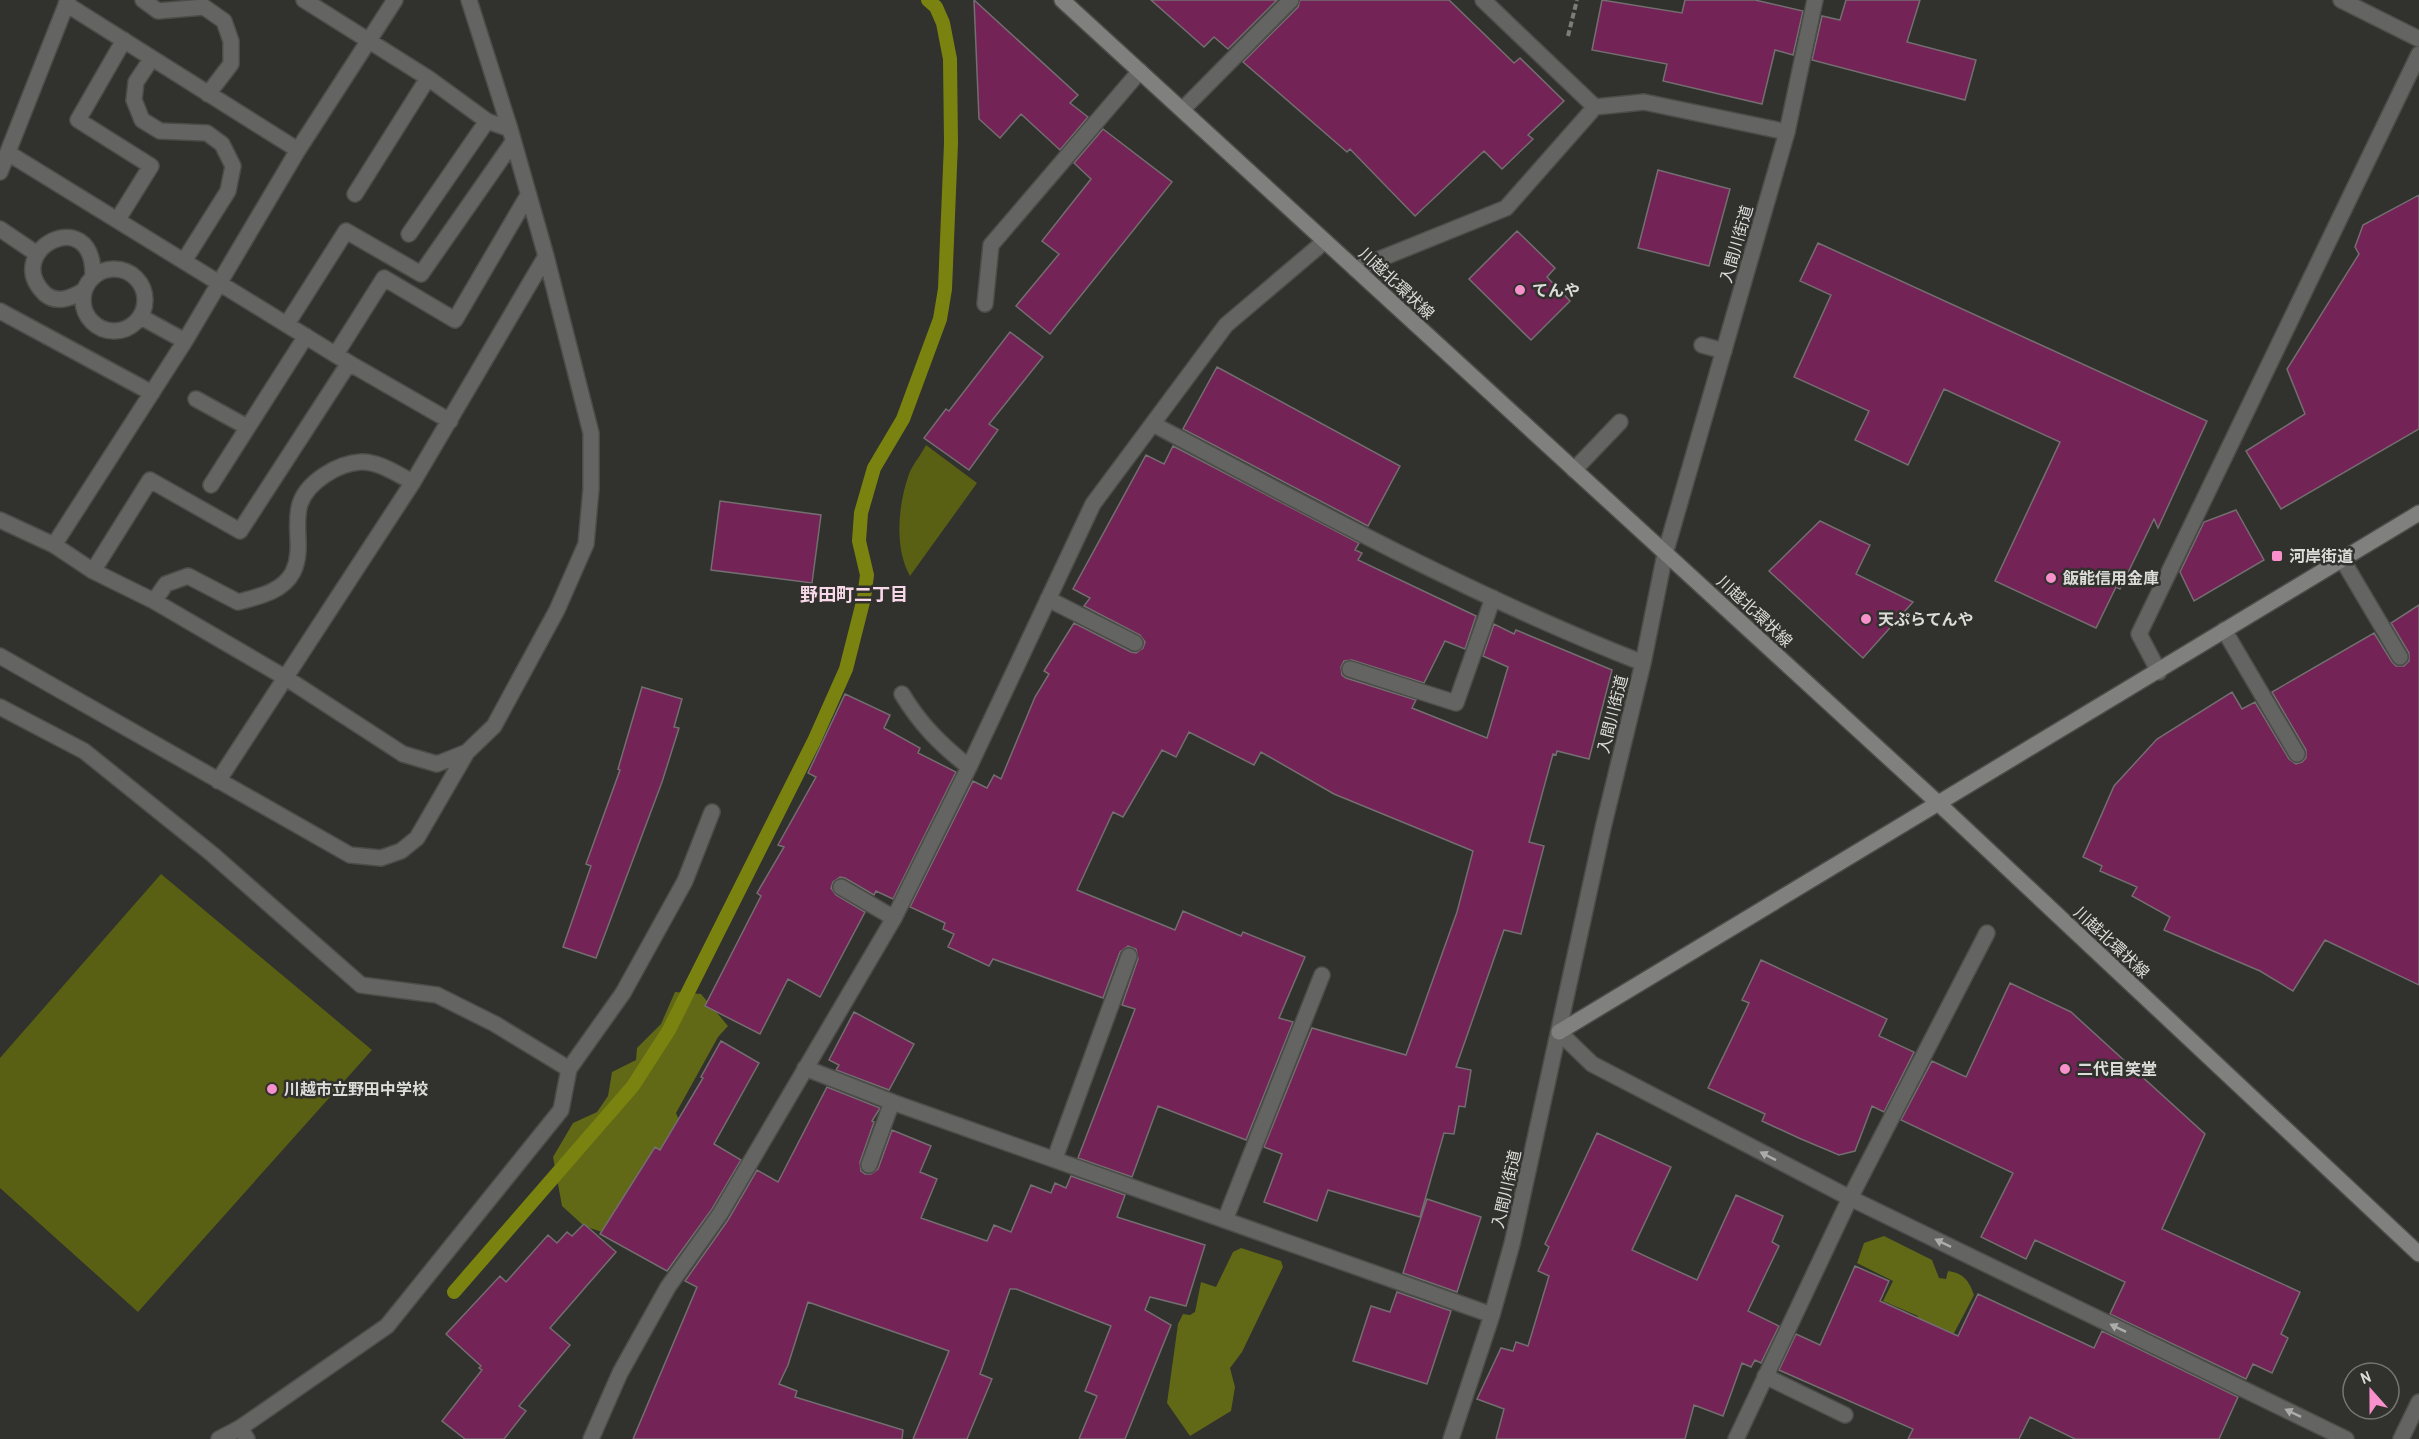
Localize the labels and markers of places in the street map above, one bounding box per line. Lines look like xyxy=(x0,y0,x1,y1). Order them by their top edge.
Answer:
place label: てんや xyxy=(1532,279,1580,301)
marker: てんや xyxy=(1513,283,1527,297)
place label: 河岸街道 xyxy=(2289,545,2353,567)
marker: 河岸街道 xyxy=(2270,549,2284,563)
place label: 飯能信用金庫 xyxy=(2062,567,2159,589)
marker: 飯能信用金庫 xyxy=(2044,571,2058,585)
place label: 天ぷらてんや xyxy=(1878,608,1974,630)
marker: 天ぷらてんや xyxy=(1859,612,1873,626)
place label: 二代目笑堂 xyxy=(2077,1058,2157,1080)
marker: 二代目笑堂 xyxy=(2058,1062,2072,1076)
place label: 川越市立野田中学校 xyxy=(284,1078,428,1100)
marker: 川越市立野田中学校 xyxy=(265,1082,279,1096)

